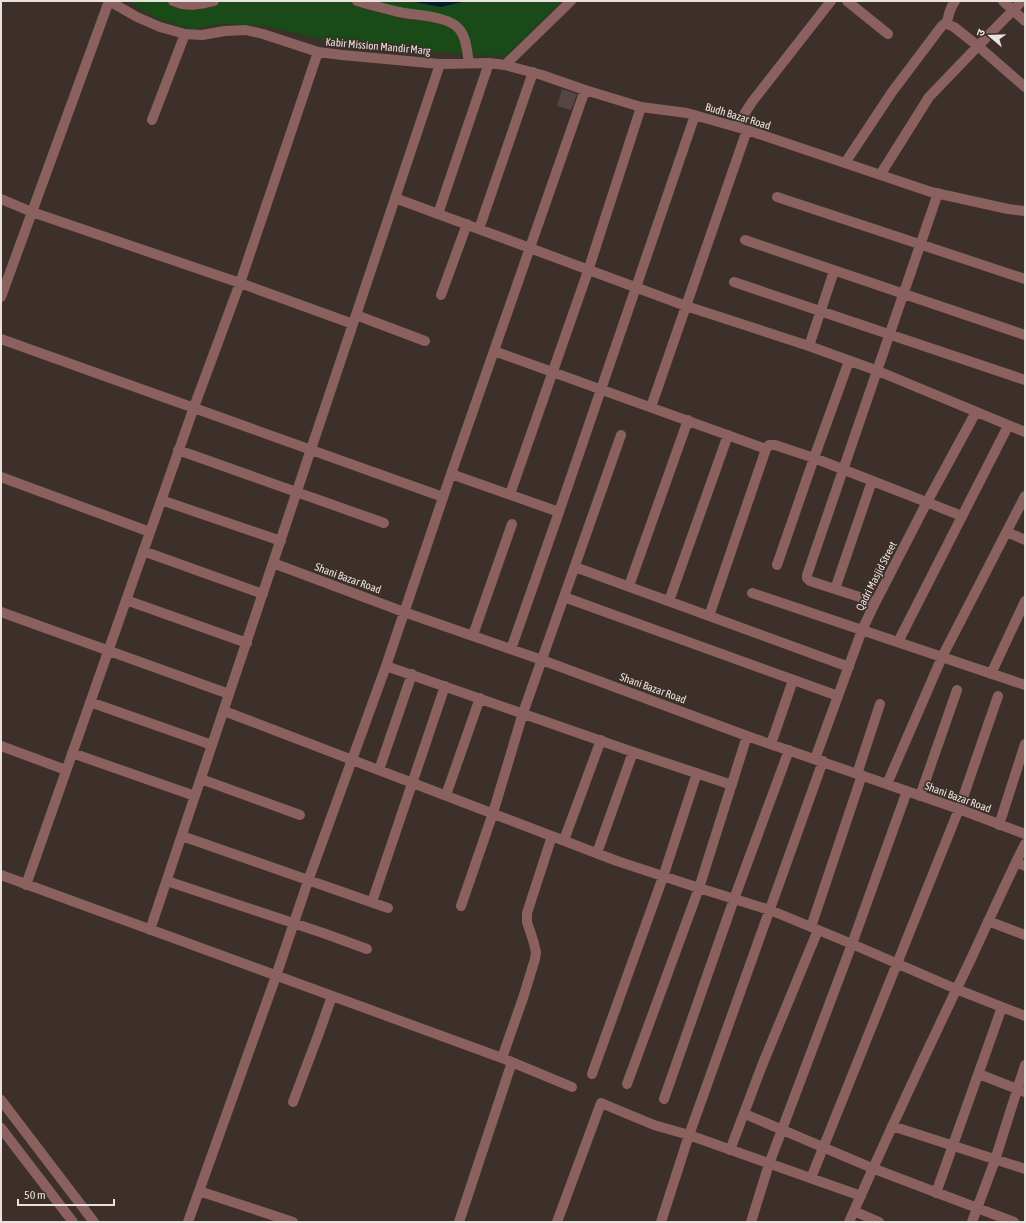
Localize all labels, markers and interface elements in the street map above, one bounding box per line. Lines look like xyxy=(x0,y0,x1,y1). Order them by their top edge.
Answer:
north arrow xyxy=(970,16,1010,56)
text: उ xyxy=(974,27,987,38)
street label: Kabir Mission Mandir Marg xyxy=(325,35,431,57)
street label: Budh Bazar Road xyxy=(704,100,772,132)
street label: Qadri Masjid Street xyxy=(853,539,899,613)
street label: Shani Bazar Road xyxy=(313,560,383,596)
street label: Shani Bazar Road xyxy=(618,670,688,706)
street label: Shani Bazar Road xyxy=(923,779,993,815)
scale bar xyxy=(18,1181,114,1207)
text: 50 m xyxy=(24,1188,46,1202)

